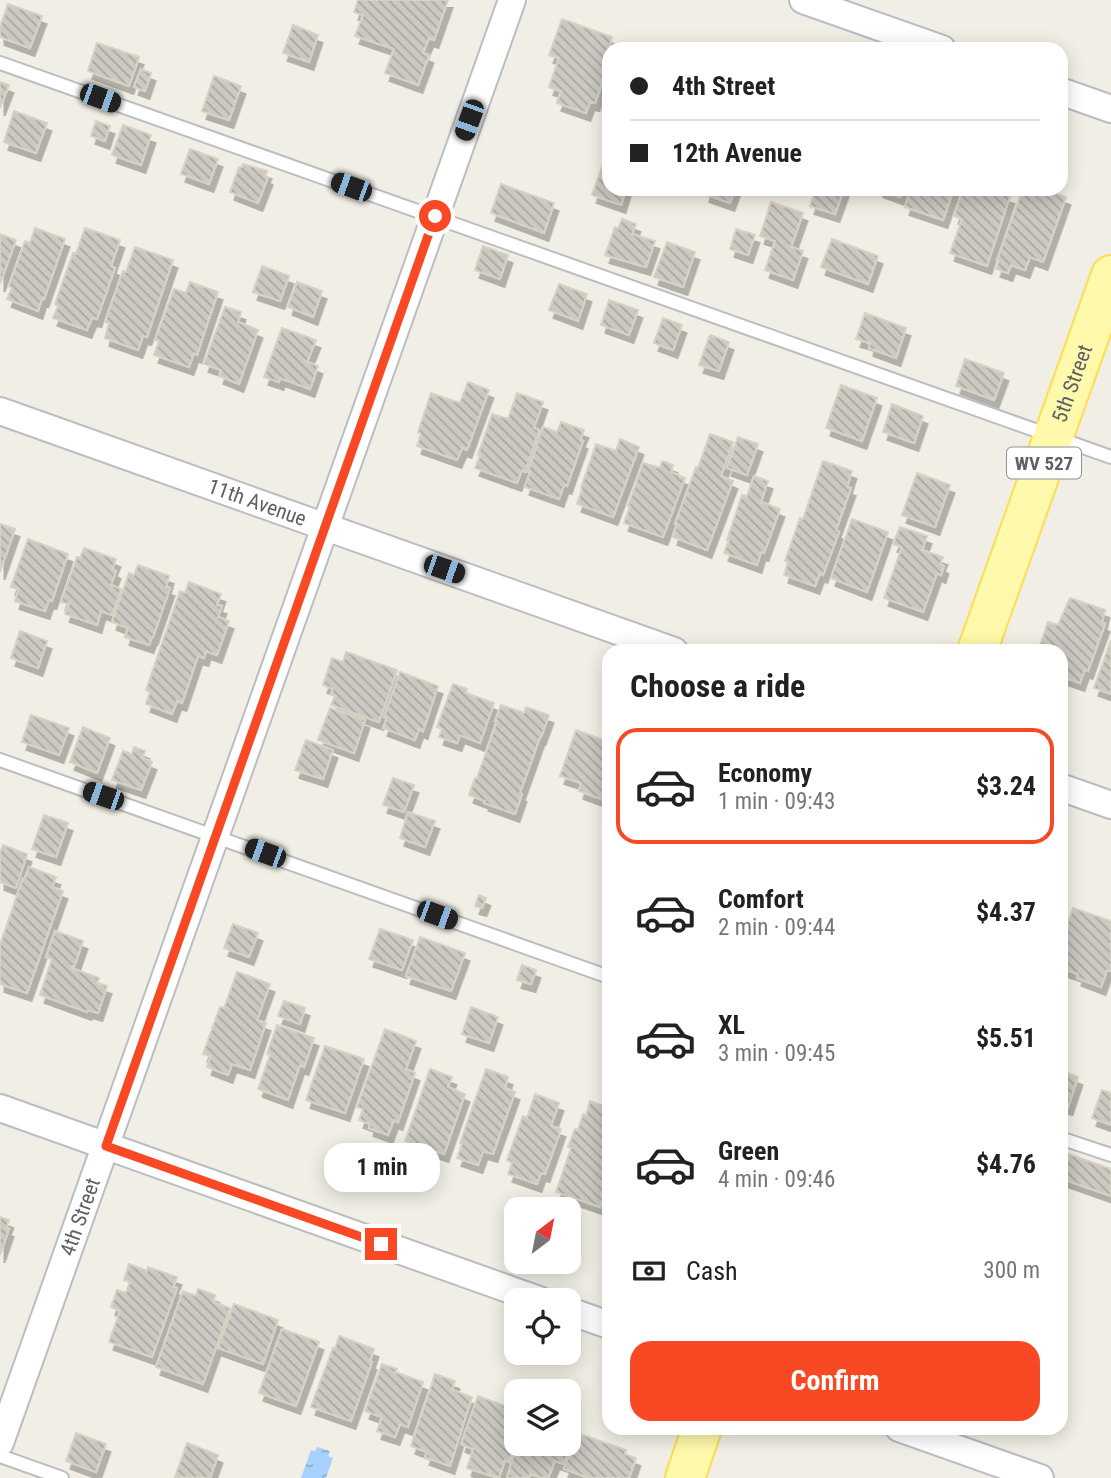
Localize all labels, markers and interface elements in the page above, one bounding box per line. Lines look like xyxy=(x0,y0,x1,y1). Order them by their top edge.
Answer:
text: 4th Street xyxy=(672,71,775,101)
car xyxy=(77,81,124,115)
car xyxy=(452,97,487,143)
text: 12th Avenue xyxy=(672,138,802,168)
car xyxy=(328,170,375,204)
route start xyxy=(419,200,451,232)
street label: 5th Street xyxy=(1047,341,1097,426)
road number: WV 527 xyxy=(1007,447,1081,478)
street label: 11th Avenue xyxy=(205,474,310,531)
car xyxy=(421,552,468,586)
text: Choose a ride xyxy=(630,667,805,705)
icon: car xyxy=(634,755,697,818)
text: Economy xyxy=(718,758,812,788)
text: $3.24 xyxy=(976,771,1036,801)
car xyxy=(80,779,127,813)
text: 1 min · 09:43 xyxy=(718,788,835,815)
car xyxy=(242,836,289,870)
icon: car xyxy=(634,881,697,944)
text: Comfort xyxy=(718,884,804,914)
text: $4.37 xyxy=(976,897,1036,927)
car xyxy=(414,898,461,932)
text: 2 min · 09:44 xyxy=(718,914,835,941)
icon: car xyxy=(634,1007,697,1070)
text: XL xyxy=(718,1010,745,1040)
text: $5.51 xyxy=(976,1023,1036,1053)
text: 3 min · 09:45 xyxy=(718,1040,835,1067)
icon: car xyxy=(634,1133,697,1196)
text: Green xyxy=(718,1136,779,1166)
callout: 1 min xyxy=(323,1142,439,1192)
text: $4.76 xyxy=(976,1149,1036,1179)
text: 1 min xyxy=(356,1154,408,1181)
text: 4 min · 09:46 xyxy=(718,1166,835,1193)
street label: 4th Street xyxy=(55,1175,105,1259)
north arrow xyxy=(504,1197,581,1274)
map controls xyxy=(504,1197,581,1456)
route end xyxy=(365,1228,397,1260)
icon: cash xyxy=(630,1252,668,1290)
text: Cash xyxy=(686,1256,738,1286)
text: 300 m xyxy=(983,1257,1040,1284)
button: locate xyxy=(504,1288,581,1365)
button: Confirm xyxy=(630,1341,1040,1421)
button: layers xyxy=(504,1379,581,1456)

